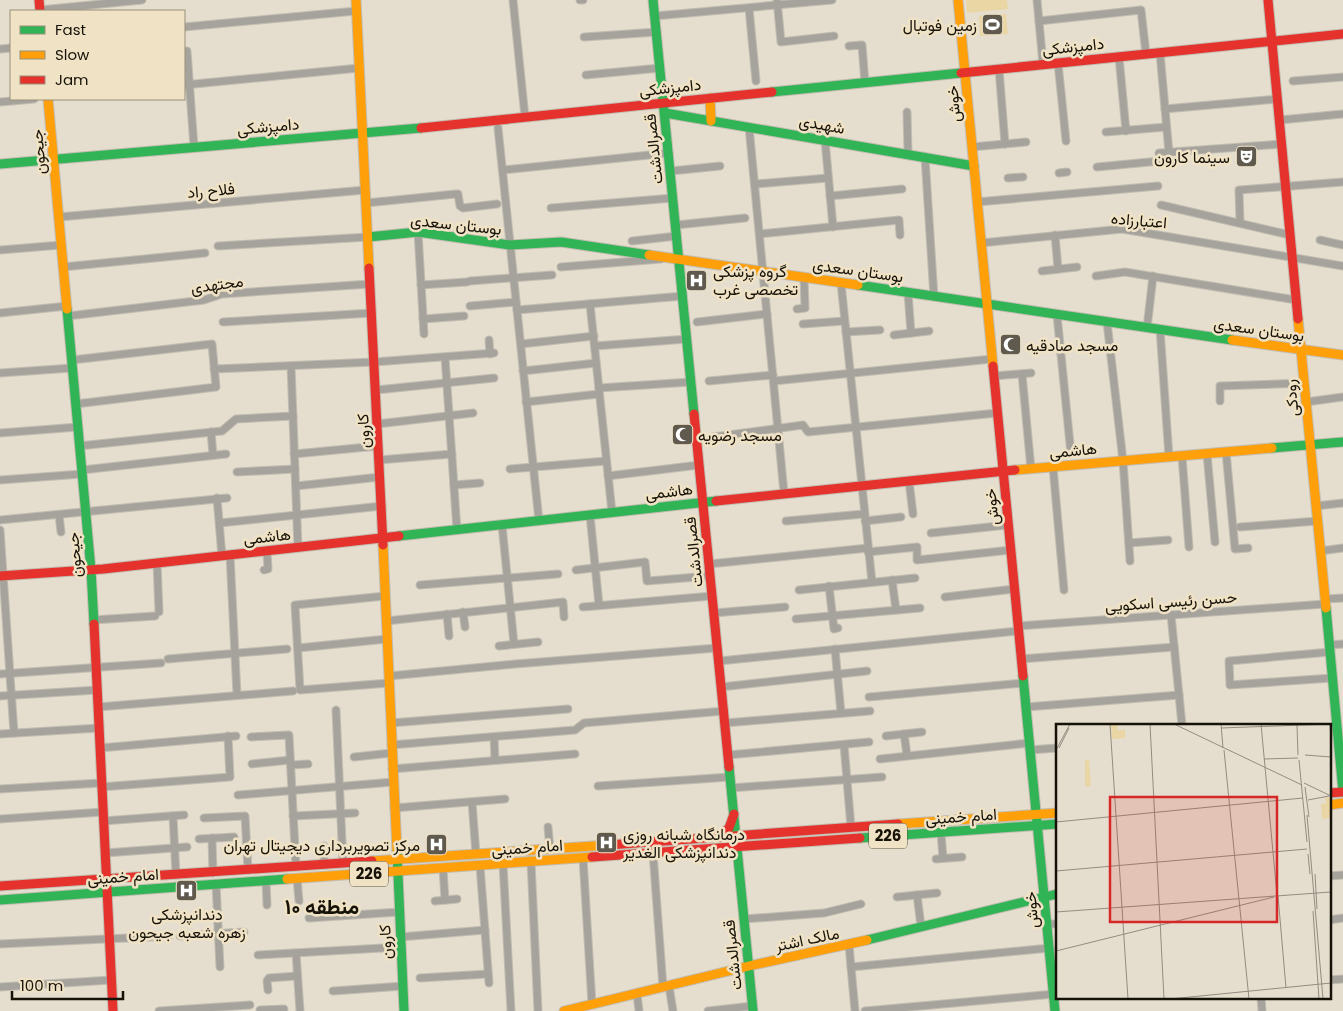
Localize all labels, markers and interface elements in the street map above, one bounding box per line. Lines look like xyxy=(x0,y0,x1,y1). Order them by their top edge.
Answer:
legend xyxy=(10,10,185,100)
sports icon: زمین فوتبال xyxy=(981,13,1005,37)
place label: زمین فوتبال xyxy=(903,14,977,37)
text: Fast xyxy=(55,19,86,40)
street label: دامپزشکی xyxy=(1041,32,1105,61)
text: Slow xyxy=(55,44,90,65)
text: Jam xyxy=(55,69,89,90)
street label: دامپزشکی xyxy=(638,73,702,102)
street label: خوش xyxy=(940,84,967,123)
street label: شهیدی xyxy=(797,109,847,140)
street label: دامپزشکی xyxy=(236,112,300,141)
street label: قصرالدشت xyxy=(638,113,669,185)
street label: جیحون xyxy=(25,128,52,176)
theatre icon: سینما کارون xyxy=(1234,145,1258,169)
place label: سینما کارون xyxy=(1154,146,1230,169)
street label: فلاح راد xyxy=(186,177,236,204)
street label: اعتبارزاده xyxy=(1110,207,1168,234)
street label: بوستان سعدی xyxy=(409,208,503,241)
street label: بوستان سعدی xyxy=(811,253,905,288)
place label: گروه پزشکی تخصصی غرب xyxy=(713,260,798,301)
hospital icon: گروه پزشکی تخصصی غرب xyxy=(685,268,709,292)
street label: مجتهدی xyxy=(189,269,245,300)
street label: بوستان سعدی xyxy=(1212,312,1306,347)
mosque icon: مسجد صادقیه xyxy=(998,333,1022,357)
place label: مسجد صادقیه xyxy=(1026,334,1118,357)
street label: رودکی xyxy=(1278,378,1305,418)
street label: کارون xyxy=(351,413,376,449)
mosque icon: مسجد رضویه xyxy=(670,423,694,447)
place label: مسجد رضویه xyxy=(698,424,782,447)
street label: هاشمی xyxy=(1048,437,1098,464)
street label: هاشمی xyxy=(644,477,694,506)
street label: خوش xyxy=(978,487,1005,526)
street label: قصرالدشت xyxy=(678,516,709,588)
street label: هاشمی xyxy=(242,523,292,550)
street label: جیحون xyxy=(61,531,88,579)
street label: حسن رئیسی اسکویی xyxy=(1104,585,1238,618)
inset map xyxy=(1056,724,1330,998)
street label: امام خمینی xyxy=(924,803,998,830)
place label: درمانگاه شبانه روزی دندانپزشکی الغدیر xyxy=(622,823,745,864)
road number: 226 xyxy=(869,824,907,848)
hospital icon: درمانگاه شبانه روزی دندانپزشکی الغدیر xyxy=(595,831,619,855)
hospital icon: مرکز تصویربرداری دیجیتال تهران xyxy=(424,833,448,857)
place label: مرکز تصویربرداری دیجیتال تهران xyxy=(223,834,420,857)
street label: امام خمینی xyxy=(490,834,564,861)
road number: 226 xyxy=(350,862,388,886)
street label: امام خمینی xyxy=(86,863,160,890)
hospital icon: دندانپزشکی زهره شعبه جیحون xyxy=(175,878,199,902)
street label: خوش xyxy=(1018,890,1045,929)
district label: منطقه ۱۰ xyxy=(285,892,359,921)
place label: دندانپزشکی زهره شعبه جیحون xyxy=(128,903,246,944)
street label: قصرالدشت xyxy=(717,919,748,991)
street label: مالک اشتر xyxy=(772,921,841,958)
street label: کارون xyxy=(373,924,398,960)
scale bar xyxy=(12,968,124,1000)
text: 100 m xyxy=(20,975,63,996)

